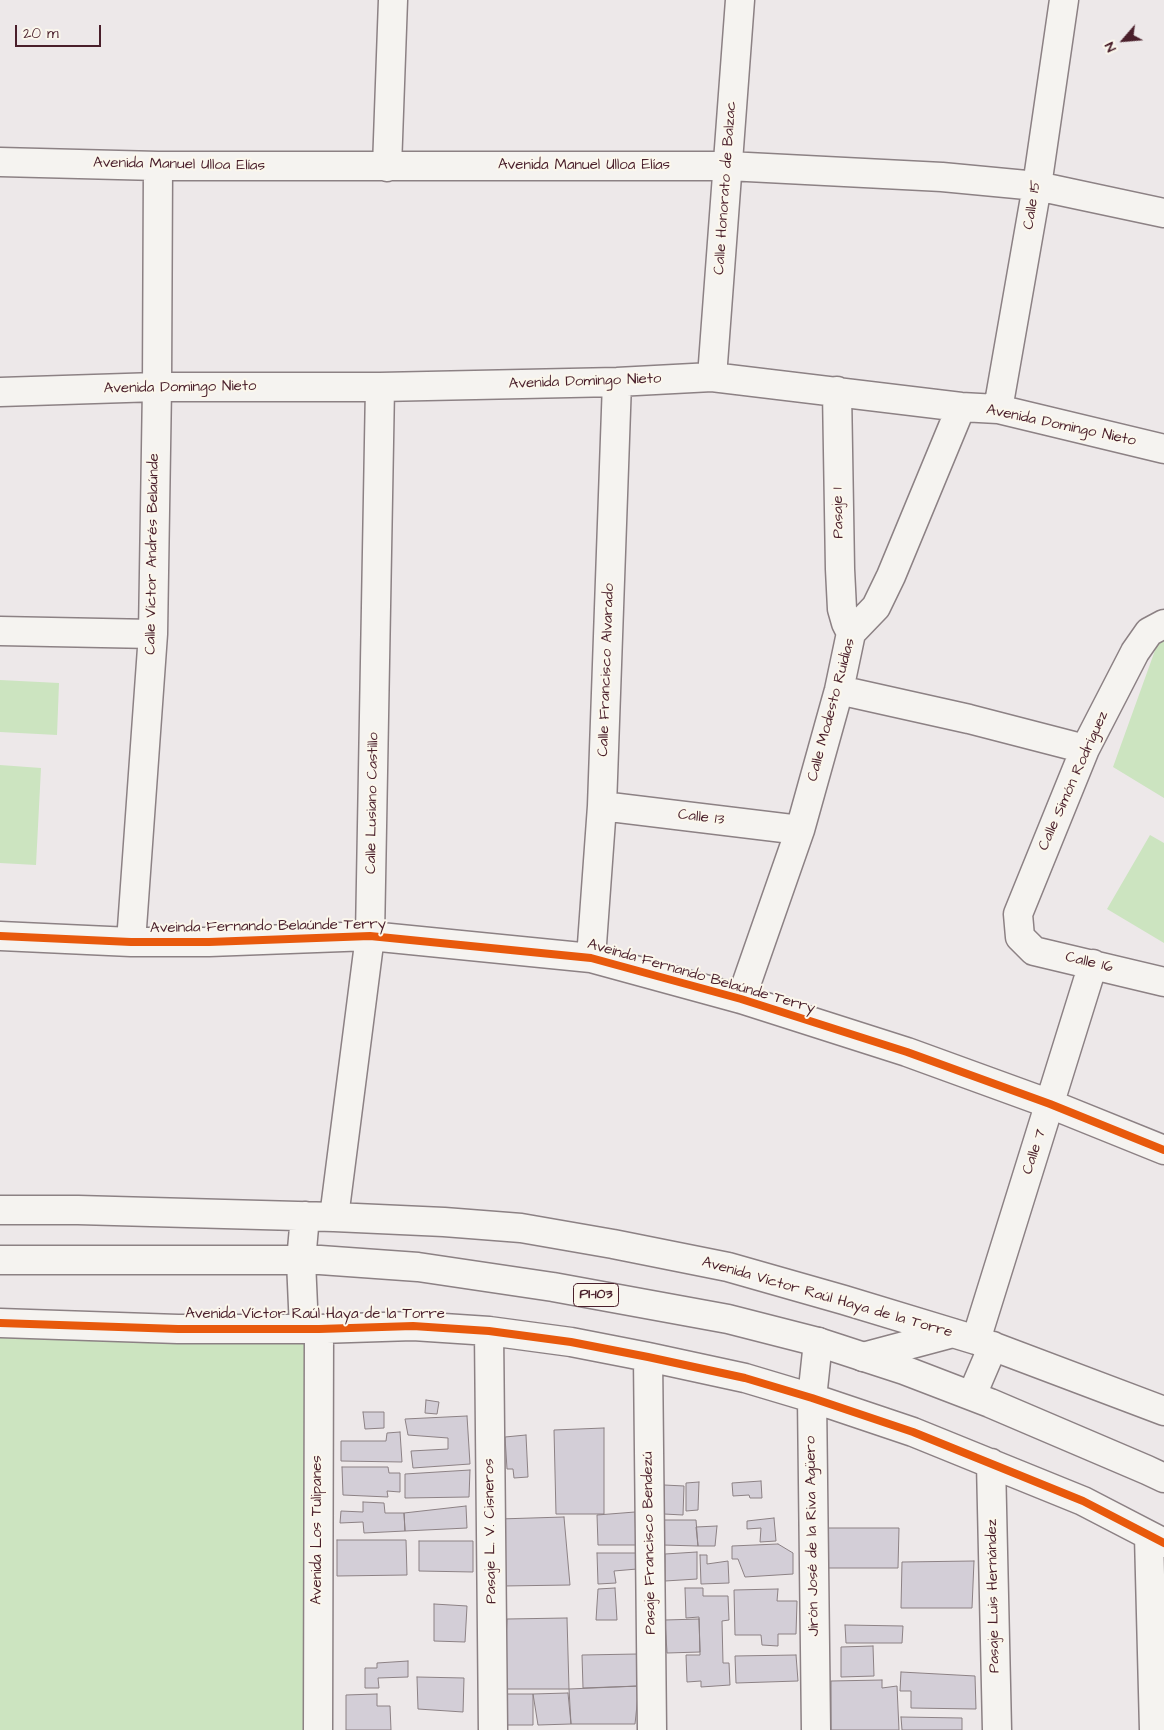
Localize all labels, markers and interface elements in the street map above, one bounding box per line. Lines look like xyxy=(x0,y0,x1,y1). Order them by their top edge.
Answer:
scale bar xyxy=(18,15,104,47)
north arrow xyxy=(1099,15,1149,65)
text: 20 m xyxy=(23,23,59,44)
text: N xyxy=(1100,38,1122,55)
street label: Calle Honorato de Balzac xyxy=(711,101,741,275)
street label: Avenida Manuel Ulloa Elías xyxy=(93,154,265,176)
street label: Avenida Manuel Ulloa Elías xyxy=(498,157,670,175)
street label: Calle 15 xyxy=(1020,179,1046,231)
street label: Avenida Domingo Nieto xyxy=(508,370,662,394)
street label: Avenida Domingo Nieto xyxy=(104,378,256,398)
street label: Avenida Domingo Nieto xyxy=(984,401,1138,451)
street label: Calle Víctor Andrés Belaúnde xyxy=(142,453,164,655)
street label: Pasaje 1 xyxy=(830,487,848,539)
street label: Calle Francisco Alvarado xyxy=(595,583,619,757)
street label: Calle Modesto Ruidias xyxy=(804,636,860,784)
street label: Calle Simón Rodríguez xyxy=(1035,708,1113,854)
street label: Calle Lusiano Castillo xyxy=(363,732,383,874)
street label: Calle 13 xyxy=(677,806,725,830)
street label: Aveinda Fernando Belaúnde Terry xyxy=(150,916,386,938)
street label: Aveinda Fernando Belaúnde Terry xyxy=(585,936,817,1018)
street label: Calle 16 xyxy=(1063,949,1115,977)
street label: Calle 7 xyxy=(1019,1127,1051,1177)
street label: Avenida Víctor Raúl Haya de la Torre xyxy=(700,1254,954,1342)
road number: PI-103 xyxy=(574,1284,618,1306)
street label: Avenida Víctor Raúl Haya de la Torre xyxy=(185,1306,445,1324)
street label: Jirón José de la Riva Agüero xyxy=(802,1436,824,1636)
street label: Pasaje Francisco Bendezú xyxy=(639,1451,661,1635)
street label: Avenida Los Tulipanes xyxy=(309,1455,327,1605)
street label: Pasaje L. V. Cisneros xyxy=(481,1458,501,1604)
street label: Pasaje Luis Hernández xyxy=(984,1519,1004,1673)

